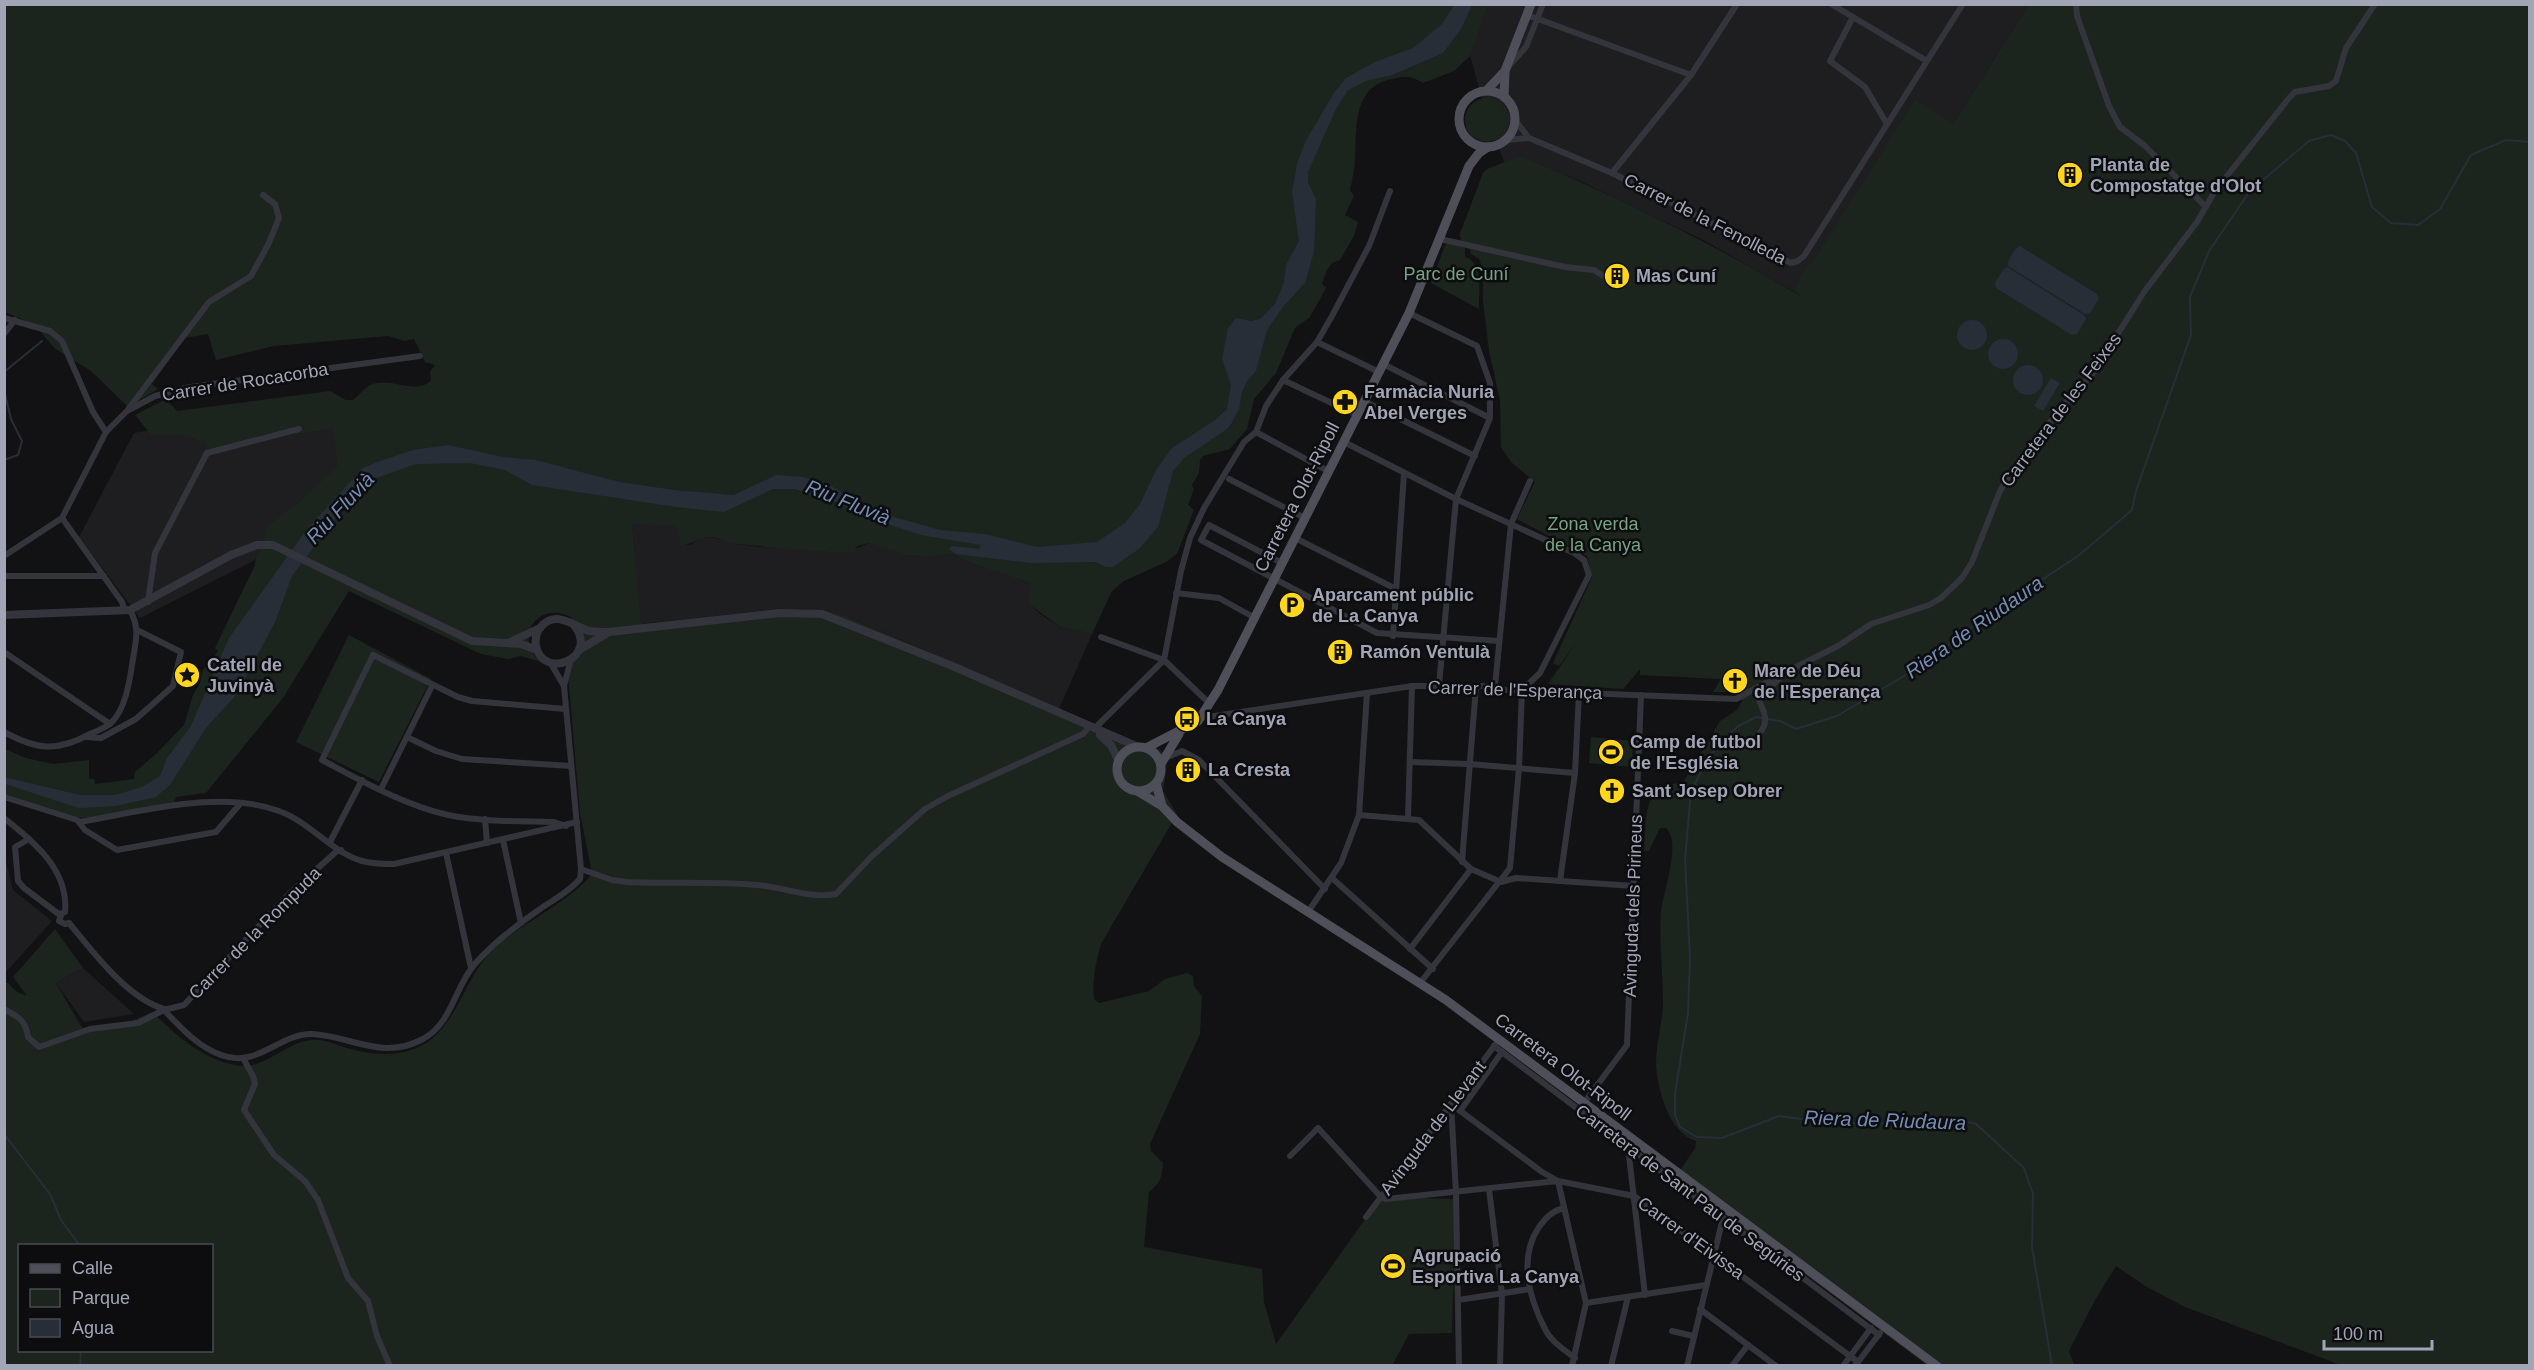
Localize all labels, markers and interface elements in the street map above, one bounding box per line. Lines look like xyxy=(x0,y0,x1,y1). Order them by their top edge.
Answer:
place label: Planta de Compostatge d'Olot xyxy=(2090,155,2261,196)
building icon: Planta de Compostatge d'Olot xyxy=(2055,160,2085,190)
street label: Carrer de la Fenolleda xyxy=(1621,169,1790,269)
building icon: Mas Cuní xyxy=(1602,261,1632,291)
park label: Parc de Cuní xyxy=(1403,264,1509,284)
place label: Mas Cuní xyxy=(1636,266,1717,286)
street label: Carretera de les Feixes xyxy=(1997,329,2125,491)
street label: Carrer de Rocacorba xyxy=(160,359,331,405)
place label: Farmàcia Nuria Abel Verges xyxy=(1364,382,1495,423)
pharmacy icon: Farmàcia Nuria Abel Verges xyxy=(1330,387,1360,417)
street label: Carretera Olot-Ripoll xyxy=(1251,419,1343,575)
water label: Riu Fluvià xyxy=(302,468,378,548)
water label: Riu Fluvià xyxy=(803,475,893,529)
park label: Zona verda de la Canya xyxy=(1545,514,1642,555)
water label: Riera de Riudaura xyxy=(1901,571,2047,683)
place label: Aparcament públic de La Canya xyxy=(1312,585,1474,626)
parking icon: Aparcament públic de La Canya xyxy=(1277,590,1307,620)
building icon: Ramón Ventulà xyxy=(1325,637,1355,667)
place label: Ramón Ventulà xyxy=(1360,642,1491,662)
place label: Catell de Juvinyà xyxy=(207,655,282,696)
place icon: Catell de Juvinyà xyxy=(172,660,202,690)
place label: Mare de Déu de l'Esperança xyxy=(1754,661,1881,702)
church icon: Mare de Déu de l'Esperança xyxy=(1720,666,1750,696)
street label: Carrer de l'Esperança xyxy=(1427,677,1604,703)
bus stop icon: La Canya xyxy=(1172,704,1202,734)
place label: La Canya xyxy=(1206,709,1287,729)
place label: Camp de futbol de l'Església xyxy=(1630,732,1761,773)
sports icon: Camp de futbol de l'Església xyxy=(1596,737,1626,767)
building icon: La Cresta xyxy=(1173,755,1203,785)
place label: La Cresta xyxy=(1208,760,1291,780)
church icon: Sant Josep Obrer xyxy=(1597,776,1627,806)
place label: Sant Josep Obrer xyxy=(1632,781,1782,801)
street label: Avinguda dels Pirineus xyxy=(1620,814,1646,998)
street label: Carrer de la Rompuda xyxy=(185,862,326,1003)
street label: Carretera Olot-Ripoll xyxy=(1491,1009,1635,1125)
street label: Avinguda de Llevant xyxy=(1376,1057,1490,1199)
street label: Carretera de Sant Pau de Segúries xyxy=(1572,1100,1808,1286)
water label: Riera de Riudaura xyxy=(1804,1106,1966,1134)
street label: Carrer d'Eivissa xyxy=(1634,1193,1749,1284)
legend xyxy=(18,1244,213,1352)
place label: Agrupació Esportiva La Canya xyxy=(1412,1246,1580,1287)
sports icon: Agrupació Esportiva La Canya xyxy=(1378,1251,1408,1281)
text: Calle xyxy=(72,1258,113,1278)
text: Parque xyxy=(72,1288,130,1308)
scale bar xyxy=(2324,1313,2432,1351)
text: Agua xyxy=(72,1318,115,1338)
text: 100 m xyxy=(2333,1324,2383,1344)

